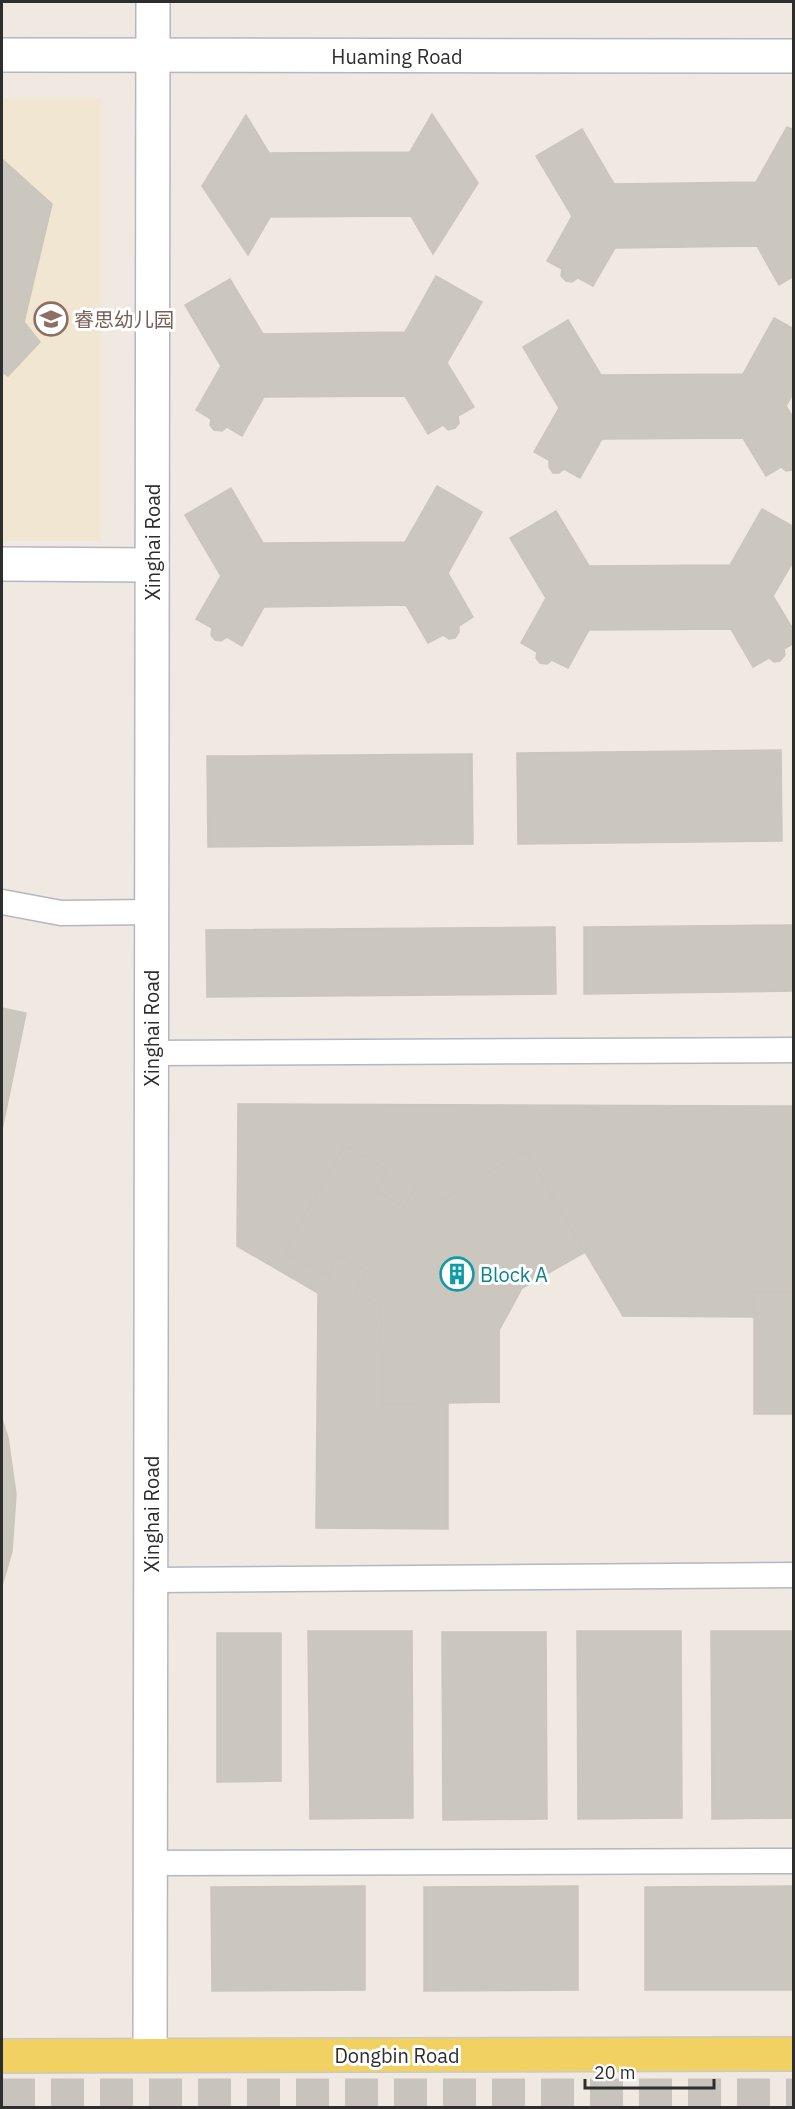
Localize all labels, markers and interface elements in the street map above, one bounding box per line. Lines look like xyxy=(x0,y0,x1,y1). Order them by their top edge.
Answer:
street label: Huaming Road xyxy=(331,43,463,70)
school or university icon: 睿思幼儿园 xyxy=(33,301,69,337)
place label: 睿思幼儿园 xyxy=(74,306,174,333)
street label: Xinghai Road xyxy=(139,484,166,600)
street label: Xinghai Road xyxy=(138,970,165,1086)
building icon: Block A xyxy=(439,1256,475,1292)
place label: Block A xyxy=(480,1261,548,1288)
street label: Xinghai Road xyxy=(138,1456,165,1572)
street label: Dongbin Road xyxy=(334,2042,460,2069)
scale bar xyxy=(585,2052,714,2090)
text: 20 m xyxy=(594,2061,636,2084)

